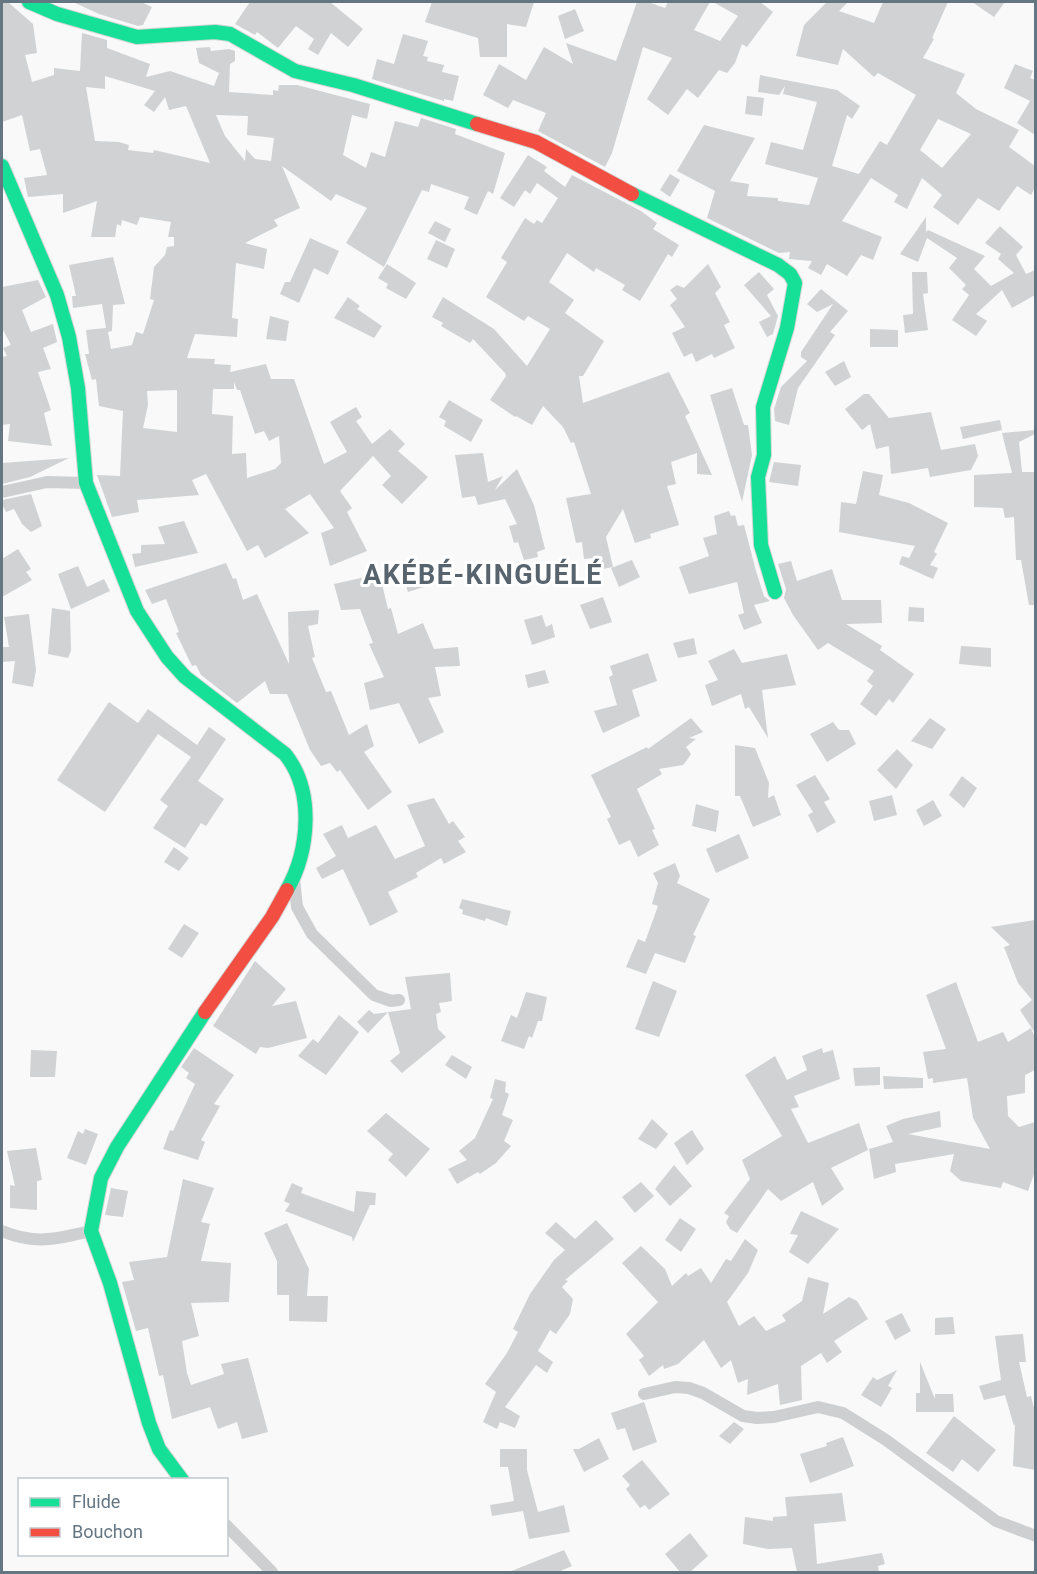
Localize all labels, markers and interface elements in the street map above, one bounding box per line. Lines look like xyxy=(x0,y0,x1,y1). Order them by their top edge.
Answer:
district label: AKÉBÉ-KINGUÉLÉ xyxy=(363,558,603,591)
legend xyxy=(18,1478,228,1556)
text: Fluide xyxy=(72,1491,120,1512)
text: Bouchon xyxy=(72,1521,143,1542)

